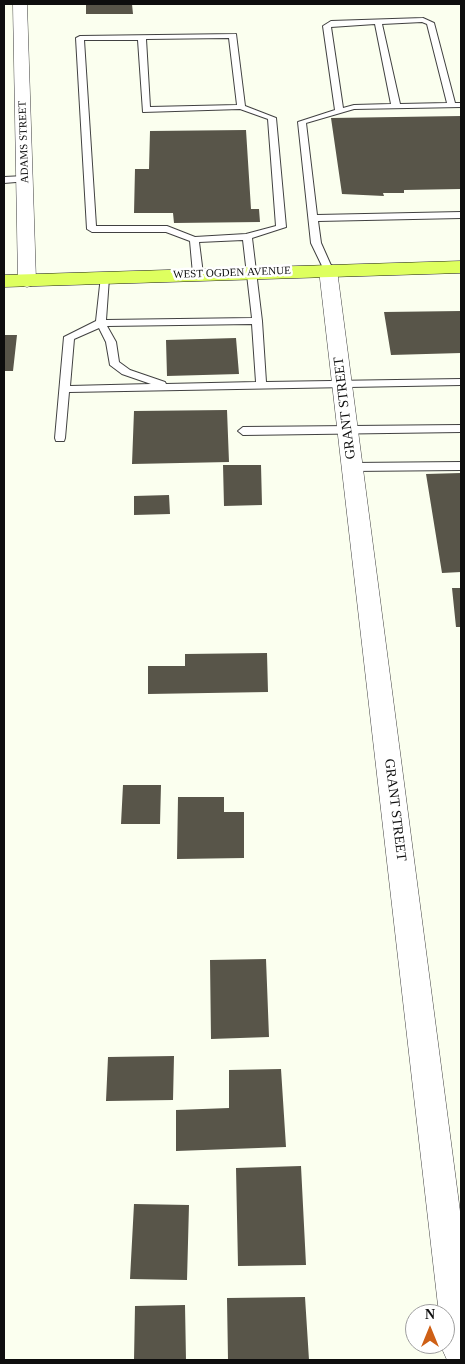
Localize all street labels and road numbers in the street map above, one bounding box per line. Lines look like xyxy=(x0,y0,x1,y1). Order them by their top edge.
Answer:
street label: ADAMS STREET xyxy=(16,100,32,184)
street label: WEST OGDEN AVENUE xyxy=(173,264,291,282)
street label: GRANT STREET xyxy=(330,356,360,460)
street label: GRANT STREET xyxy=(380,758,410,862)

